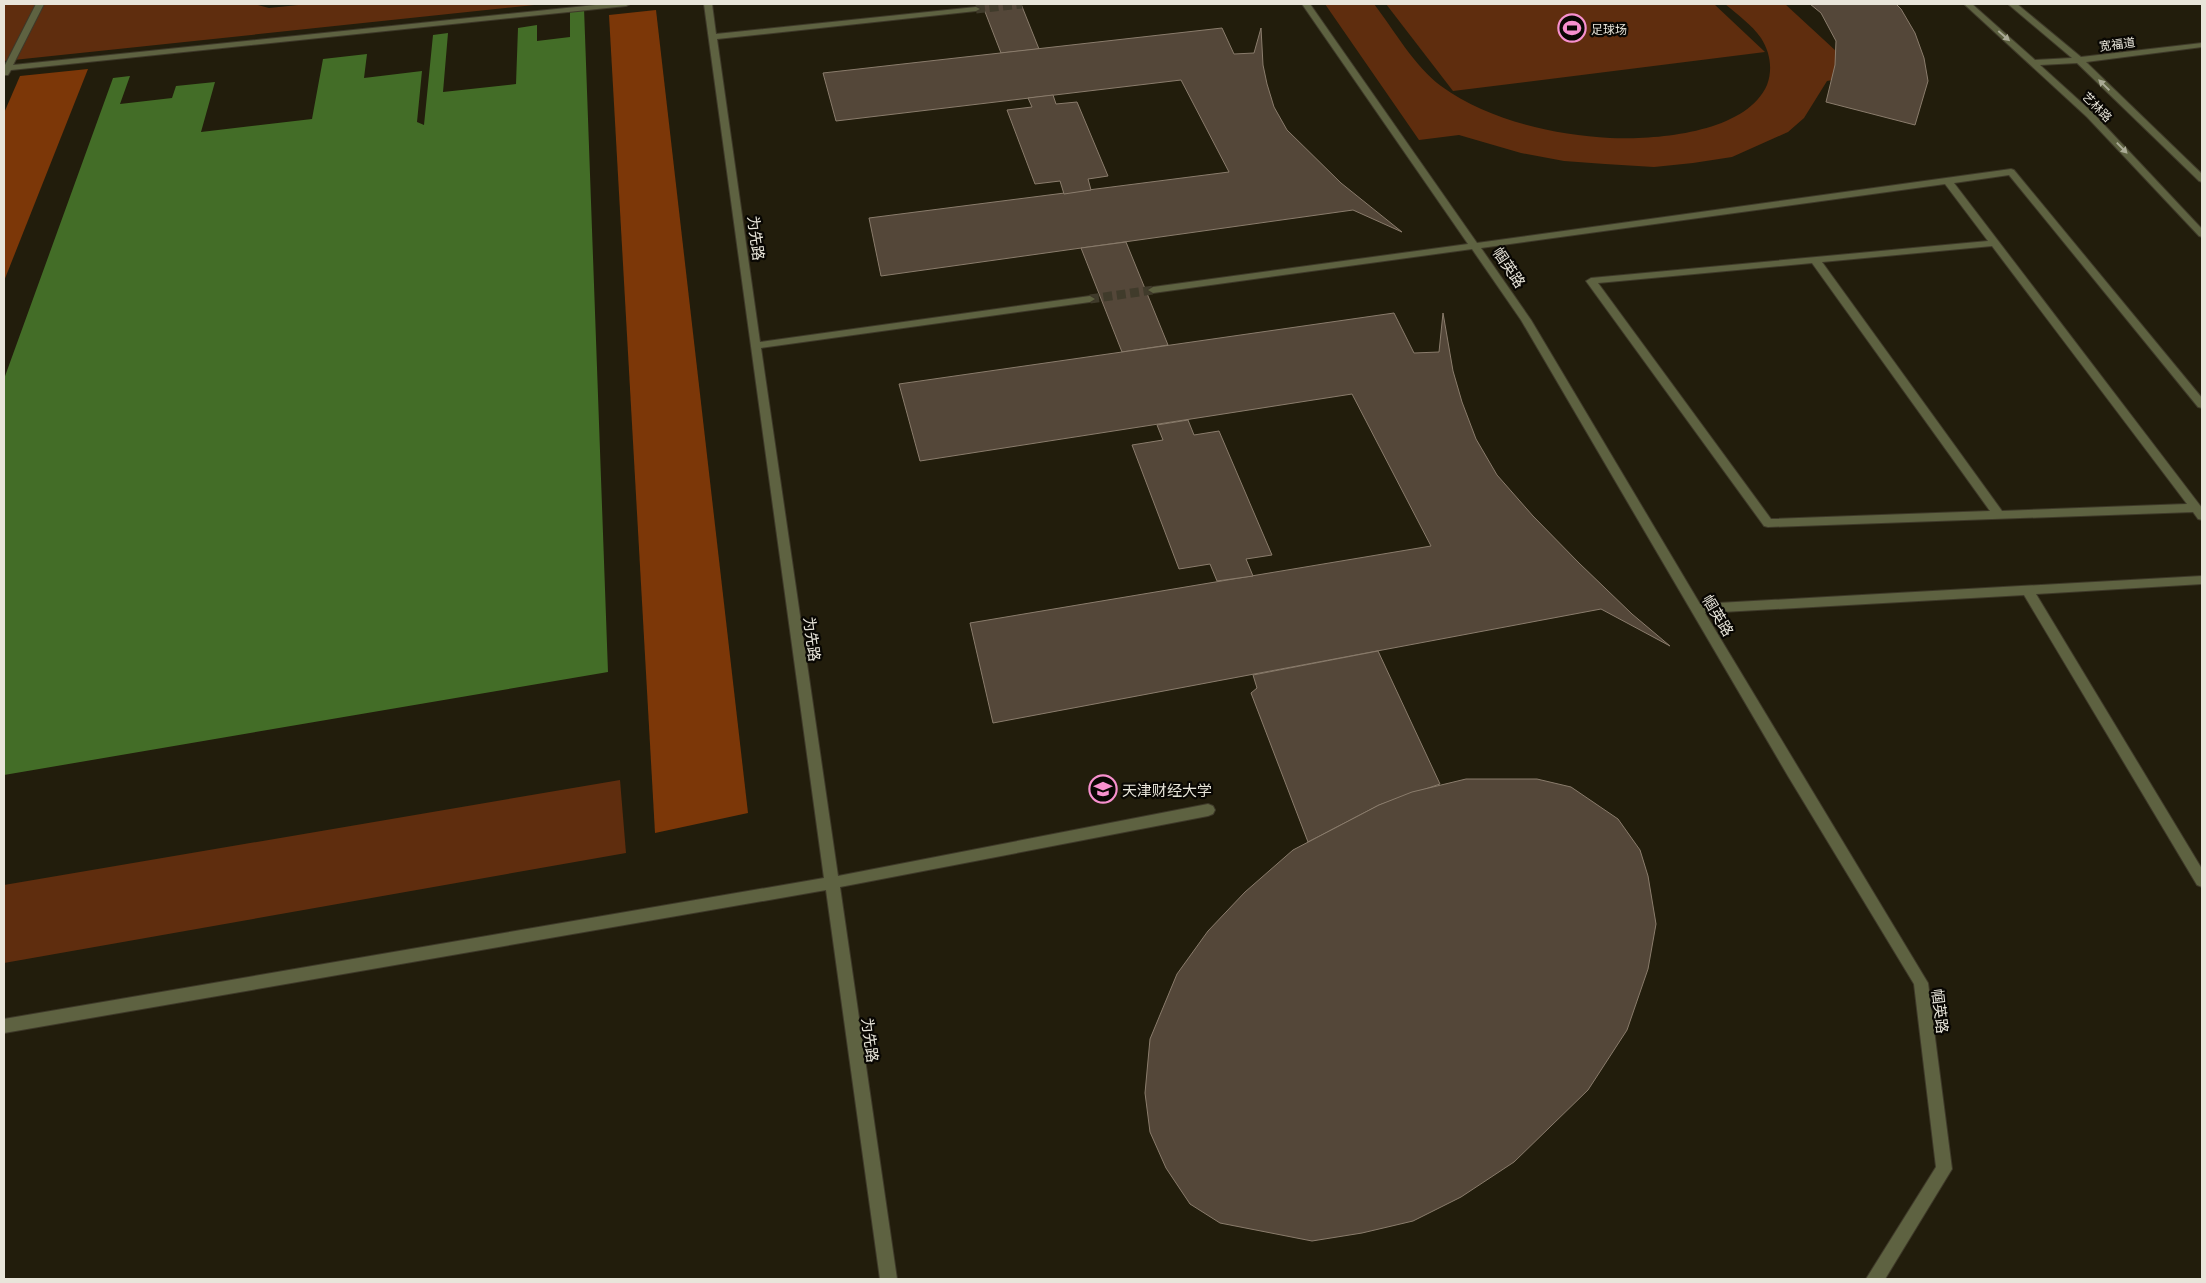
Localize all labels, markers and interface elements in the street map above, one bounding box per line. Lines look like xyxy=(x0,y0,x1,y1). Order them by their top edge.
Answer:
sports icon: 足球场 xyxy=(1557,13,1587,43)
place label: 足球场 xyxy=(1591,20,1627,37)
one-way arrow xyxy=(1998,30,2010,42)
street label: 宽福道 xyxy=(2098,32,2136,54)
one-way arrow xyxy=(2098,79,2110,91)
street label: 艺林路 xyxy=(2079,87,2117,125)
one-way arrow xyxy=(2116,142,2128,154)
street label: 为先路 xyxy=(743,214,771,262)
street label: 帼英路 xyxy=(1489,242,1531,292)
street label: 帼英路 xyxy=(1698,590,1740,640)
street label: 为先路 xyxy=(799,615,827,663)
school or university icon: 天津财经大学 xyxy=(1088,774,1118,804)
place label: 天津财经大学 xyxy=(1122,779,1212,800)
street label: 帼英路 xyxy=(1928,987,1954,1035)
street label: 为先路 xyxy=(857,1016,885,1064)

